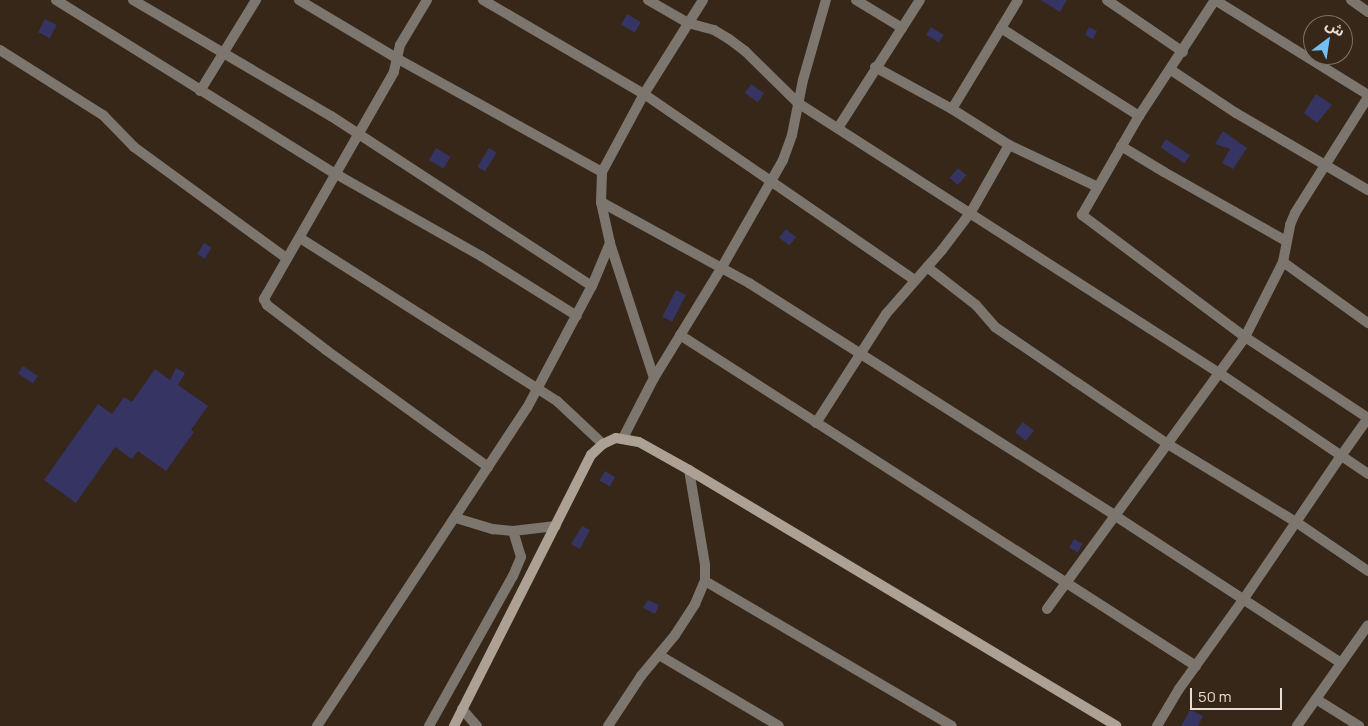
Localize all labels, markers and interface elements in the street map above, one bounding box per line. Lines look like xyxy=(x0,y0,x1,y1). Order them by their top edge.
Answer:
text: ش xyxy=(1322,14,1349,41)
north arrow xyxy=(1303,15,1353,65)
scale bar xyxy=(1193,678,1286,710)
text: 50 m xyxy=(1198,686,1232,707)

